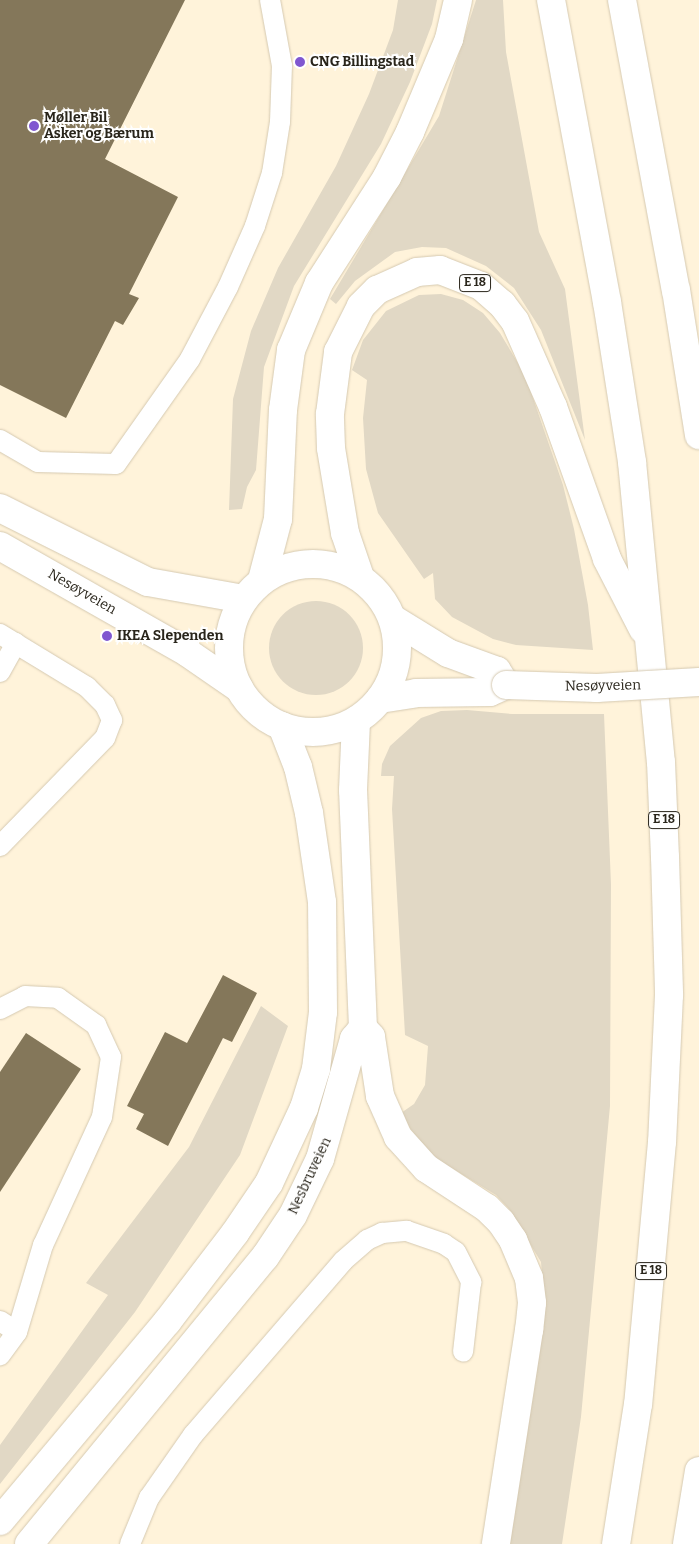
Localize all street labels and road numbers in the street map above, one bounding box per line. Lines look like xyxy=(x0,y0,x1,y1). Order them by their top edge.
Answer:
road number: E 18 xyxy=(459,274,491,292)
street label: Nesøyveien xyxy=(45,566,119,618)
street label: Nesøyveien xyxy=(565,677,641,695)
road number: E 18 xyxy=(648,810,680,830)
street label: Nesbruveien xyxy=(285,1135,335,1217)
road number: E 18 xyxy=(635,1262,667,1280)

